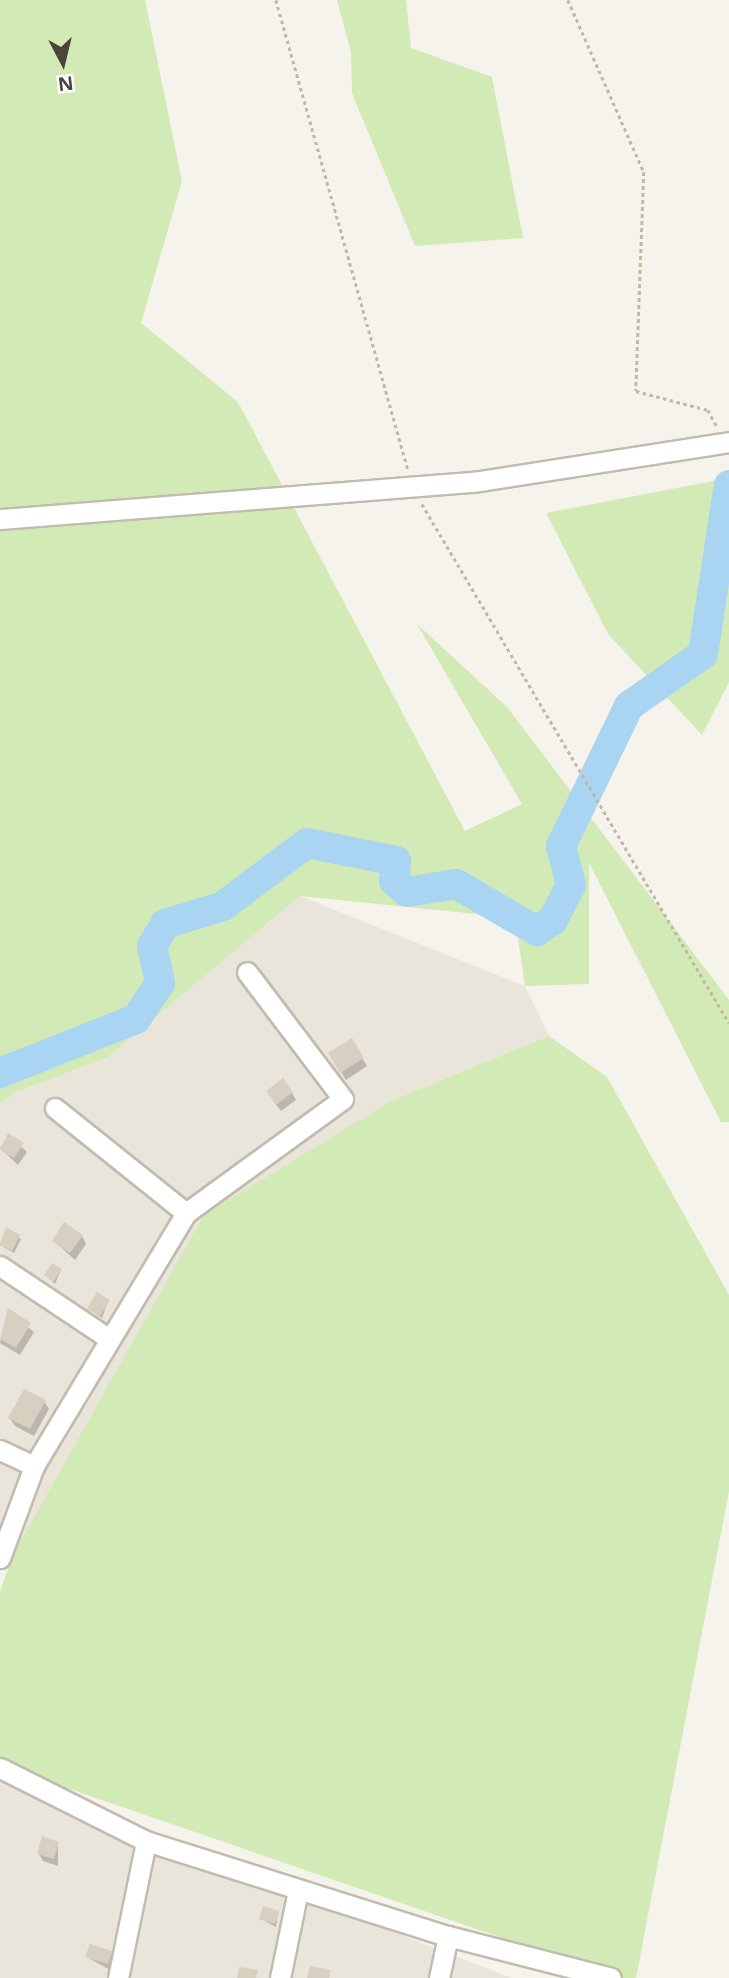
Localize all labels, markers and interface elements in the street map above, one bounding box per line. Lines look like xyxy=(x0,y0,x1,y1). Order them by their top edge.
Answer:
north arrow xyxy=(28,28,98,98)
text: N xyxy=(56,70,75,98)

